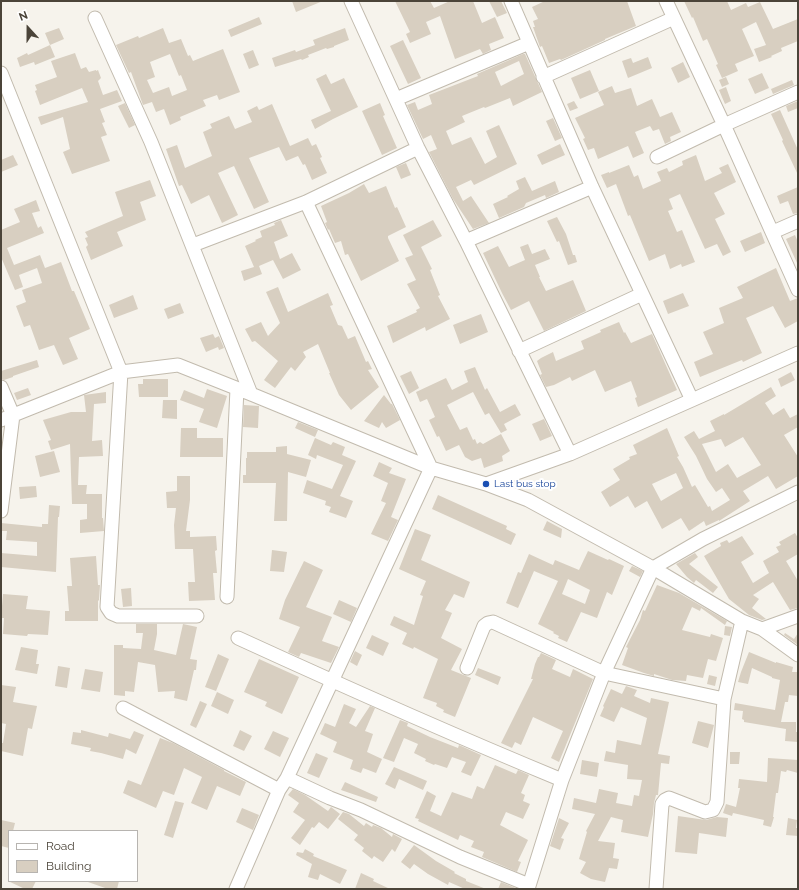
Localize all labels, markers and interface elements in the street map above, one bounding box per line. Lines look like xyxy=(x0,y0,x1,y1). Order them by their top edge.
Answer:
north arrow xyxy=(8,8,48,48)
text: N xyxy=(17,9,30,24)
place label: Last bus stop xyxy=(494,478,556,490)
marker: Last bus stop xyxy=(481,479,491,489)
legend xyxy=(8,830,138,882)
text: Road xyxy=(46,839,75,853)
text: Building xyxy=(46,859,92,873)

